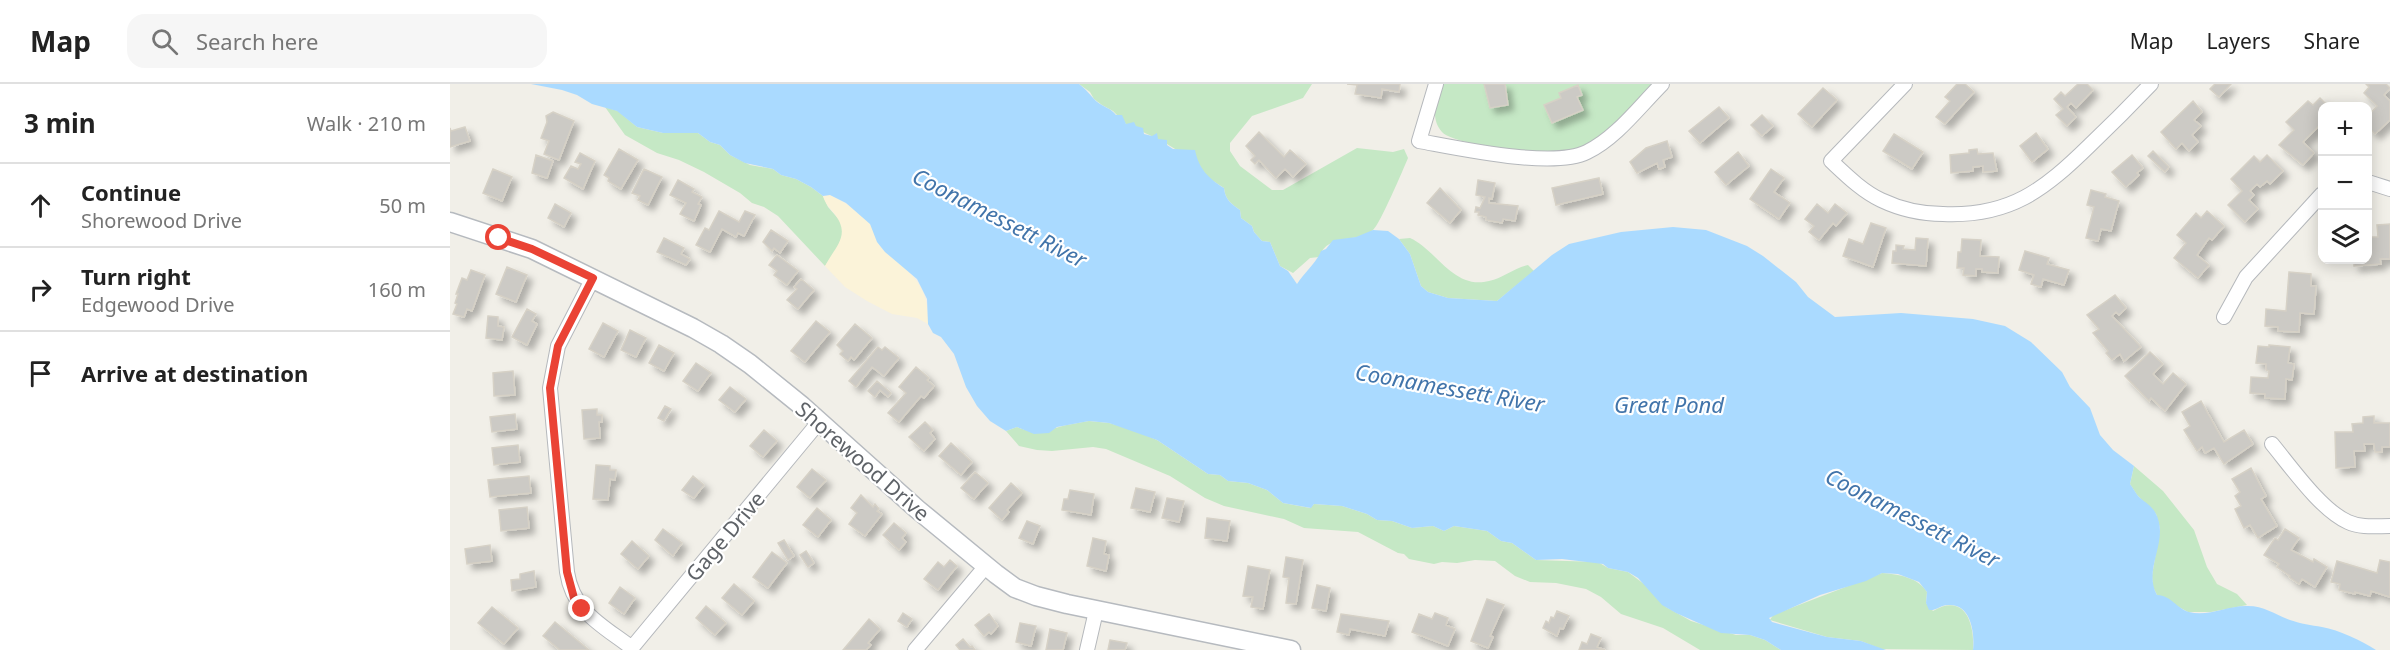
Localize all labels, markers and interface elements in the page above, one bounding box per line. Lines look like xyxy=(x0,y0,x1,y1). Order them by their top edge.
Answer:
search box xyxy=(127,14,547,68)
text: Map xyxy=(30,22,91,60)
icon: search xyxy=(148,25,181,58)
text: Search here xyxy=(196,26,318,56)
text: Map xyxy=(2130,27,2174,55)
text: Layers xyxy=(2207,27,2271,55)
text: Share xyxy=(2304,27,2360,55)
map controls xyxy=(2318,102,2372,264)
button: + xyxy=(2318,102,2372,156)
text: 3 min xyxy=(24,105,96,141)
text: Walk · 210 m xyxy=(307,110,426,137)
button: − xyxy=(2318,156,2372,210)
water label: Coonamessett River xyxy=(908,160,1093,274)
text: Continue xyxy=(81,177,181,207)
icon: ahead xyxy=(24,189,57,222)
text: 50 m xyxy=(379,192,426,219)
text: Shorewood Drive xyxy=(81,207,242,234)
button: layers xyxy=(2318,210,2372,264)
route start xyxy=(485,224,511,250)
text: Turn right xyxy=(81,261,191,291)
icon: right xyxy=(24,273,57,306)
text: 160 m xyxy=(368,276,426,303)
text: Edgewood Drive xyxy=(81,291,234,318)
water label: Coonamessett River xyxy=(1353,356,1548,419)
icon: arrive xyxy=(24,357,57,390)
text: Arrive at destination xyxy=(81,358,308,388)
water label: Great Pond xyxy=(1614,389,1725,419)
street label: Shorewood Drive xyxy=(790,395,936,527)
water label: Coonamessett River xyxy=(1821,460,2006,574)
street label: Gage Drive xyxy=(679,485,771,587)
route end xyxy=(568,595,594,621)

